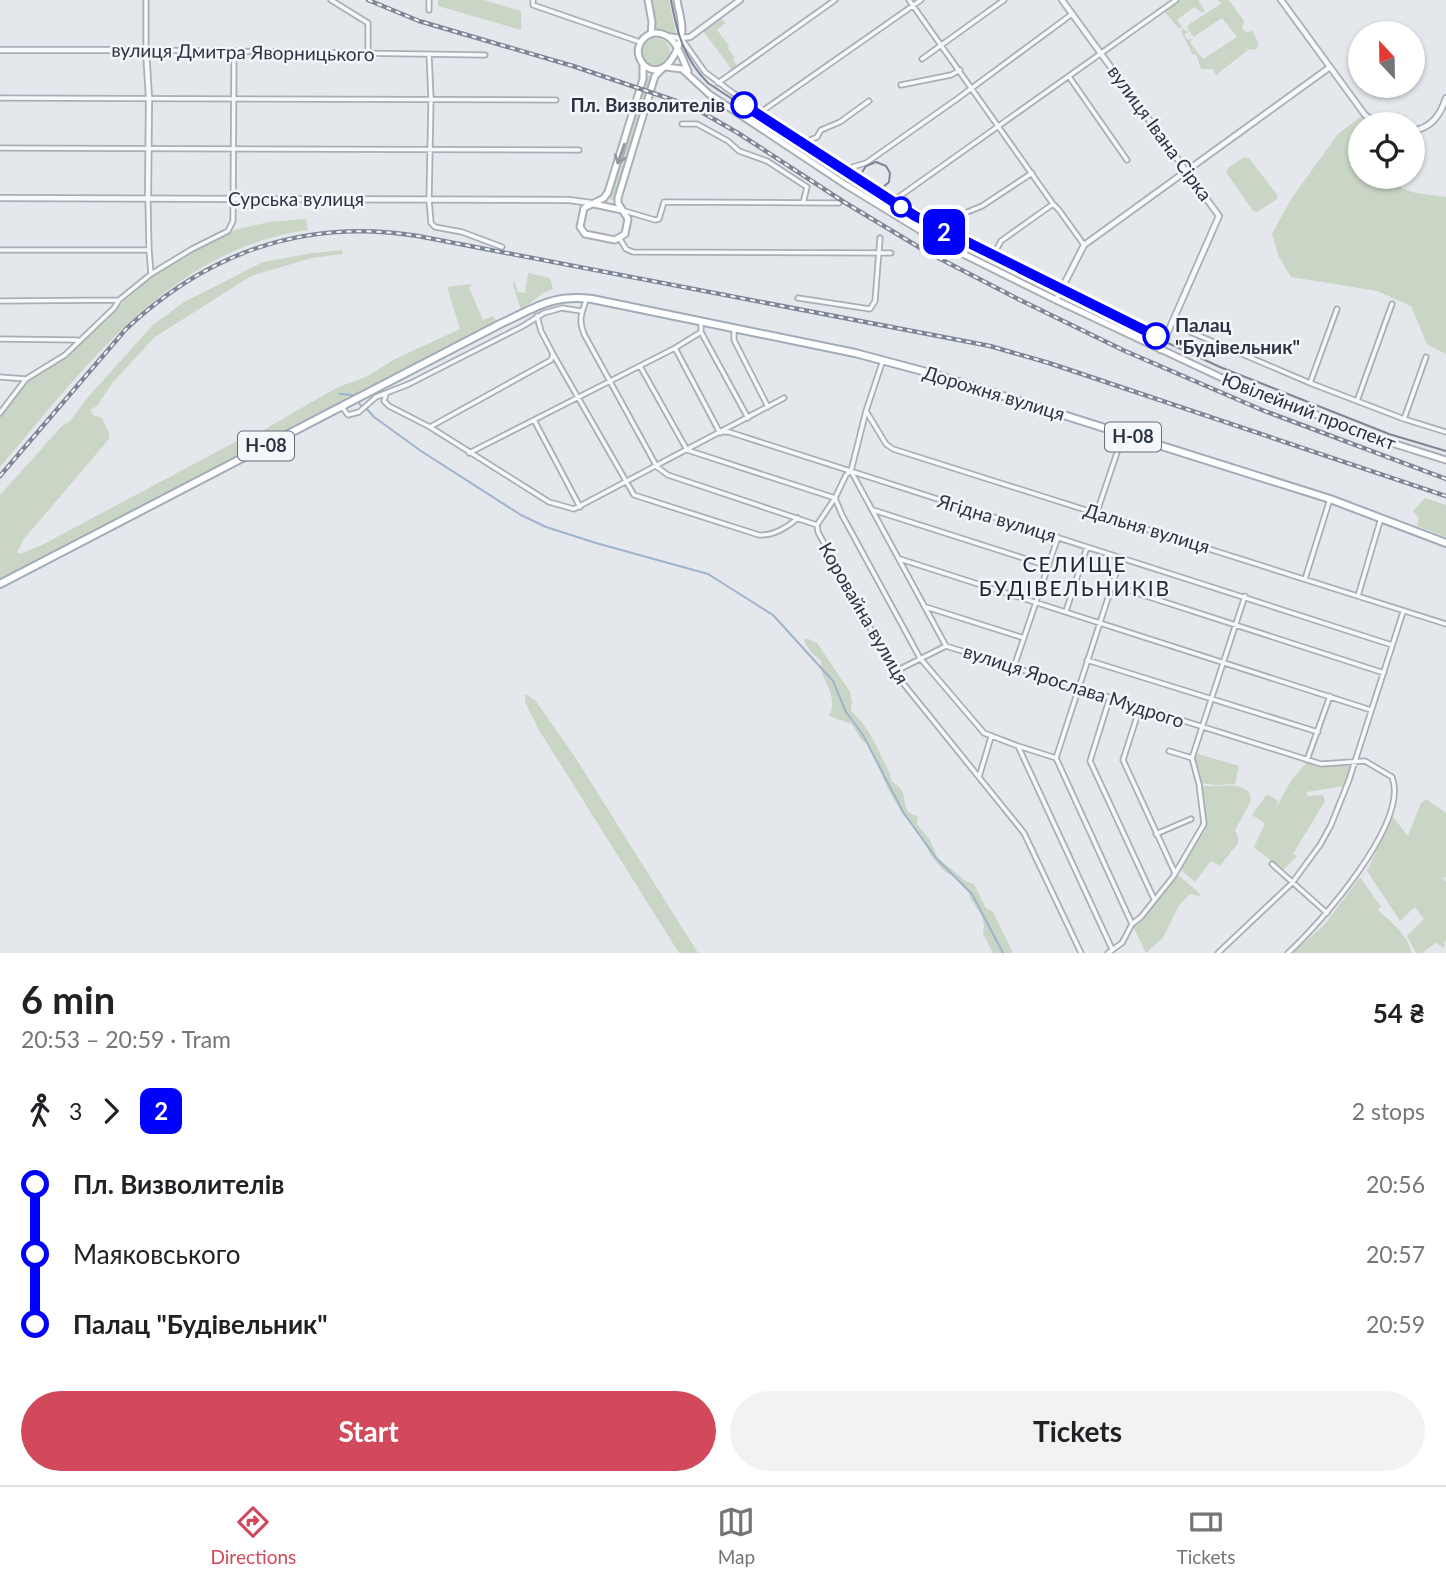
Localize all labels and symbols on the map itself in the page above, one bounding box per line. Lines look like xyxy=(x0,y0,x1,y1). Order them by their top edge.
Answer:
north arrow xyxy=(1348,21,1424,98)
street label: вулиця Дмитра Яворницького xyxy=(111,38,375,65)
street label: вулиця Івана Сірка xyxy=(1103,60,1217,205)
marker: Пл. Визволителів xyxy=(731,92,757,118)
place label: Пл. Визволителів xyxy=(571,93,725,116)
one-way arrow xyxy=(614,142,626,164)
street label: Сурська вулиця xyxy=(228,187,364,210)
unlabelled marker xyxy=(891,197,911,217)
line badge: 2 xyxy=(921,209,967,255)
place label: Палац "Будівельник" xyxy=(1175,313,1300,358)
marker: Палац "Будівельник" xyxy=(1143,323,1169,349)
street label: Дорожня вулиця xyxy=(920,360,1068,425)
street label: Ювілейний проспект xyxy=(1219,367,1400,454)
road number: Н-08 xyxy=(1105,422,1161,452)
road number: Н-08 xyxy=(238,432,294,461)
street label: Ягідна вулиця xyxy=(934,488,1059,546)
street label: Дальня вулиця xyxy=(1081,497,1213,558)
street label: Коровайна вулиця xyxy=(814,538,914,688)
district label: СЕЛИЩЕ БУДІВЕЛЬНИКІВ xyxy=(979,551,1171,600)
street label: вулиця Ярослава Мудрого xyxy=(961,639,1187,732)

